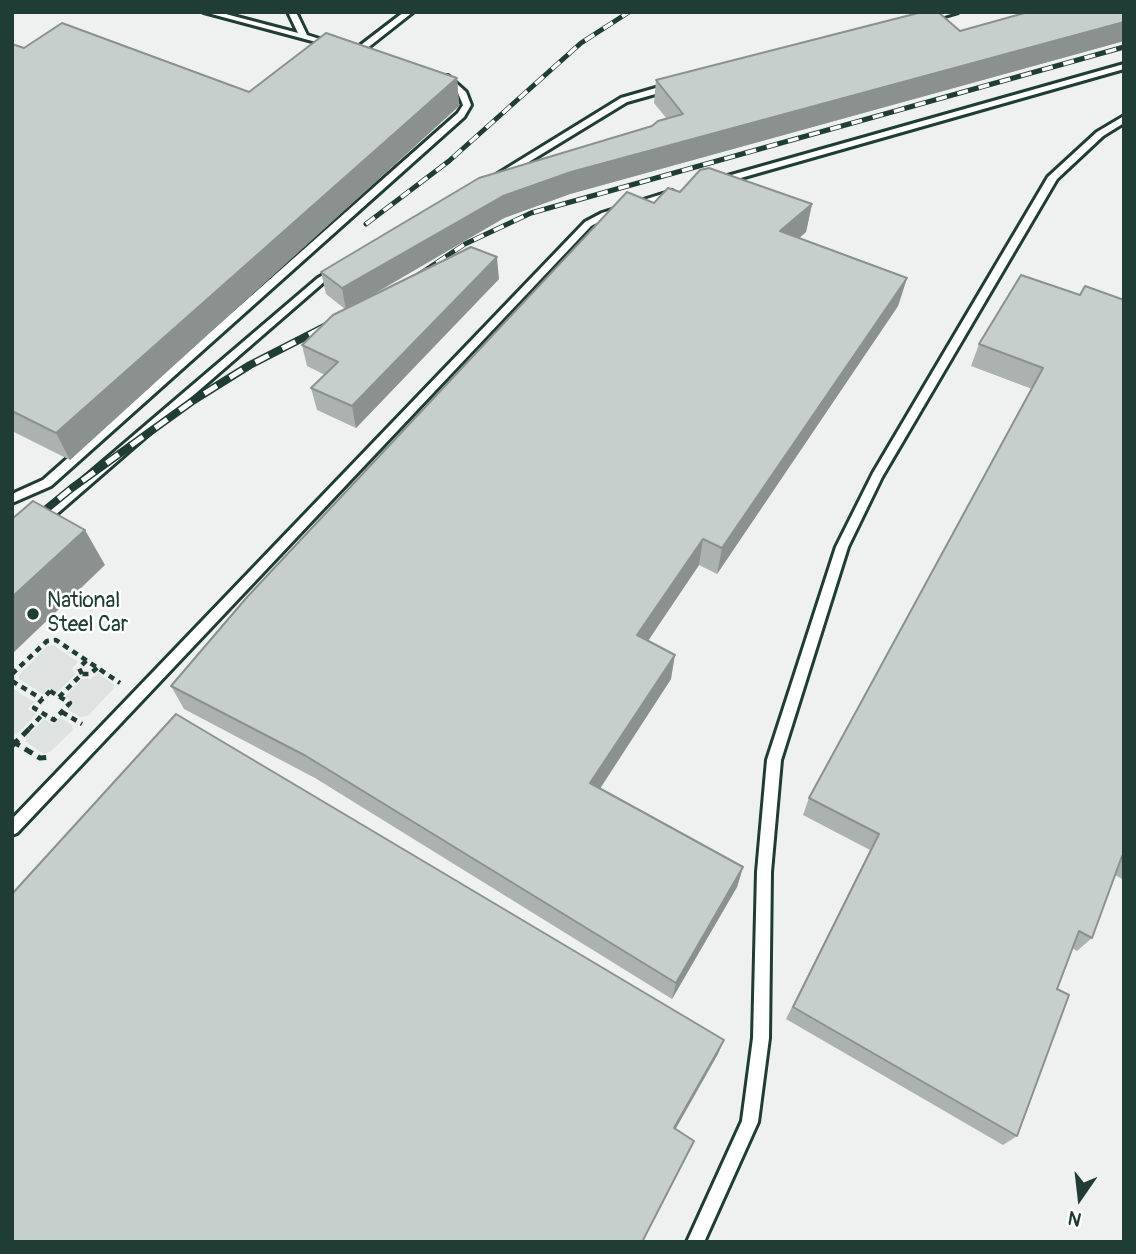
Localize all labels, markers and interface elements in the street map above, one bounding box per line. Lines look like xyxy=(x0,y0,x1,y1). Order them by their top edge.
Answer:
place label: National Steel Car xyxy=(47,589,128,639)
marker: National Steel Car xyxy=(25,606,41,622)
north arrow xyxy=(1045,1163,1115,1233)
text: N xyxy=(1066,1205,1084,1232)

